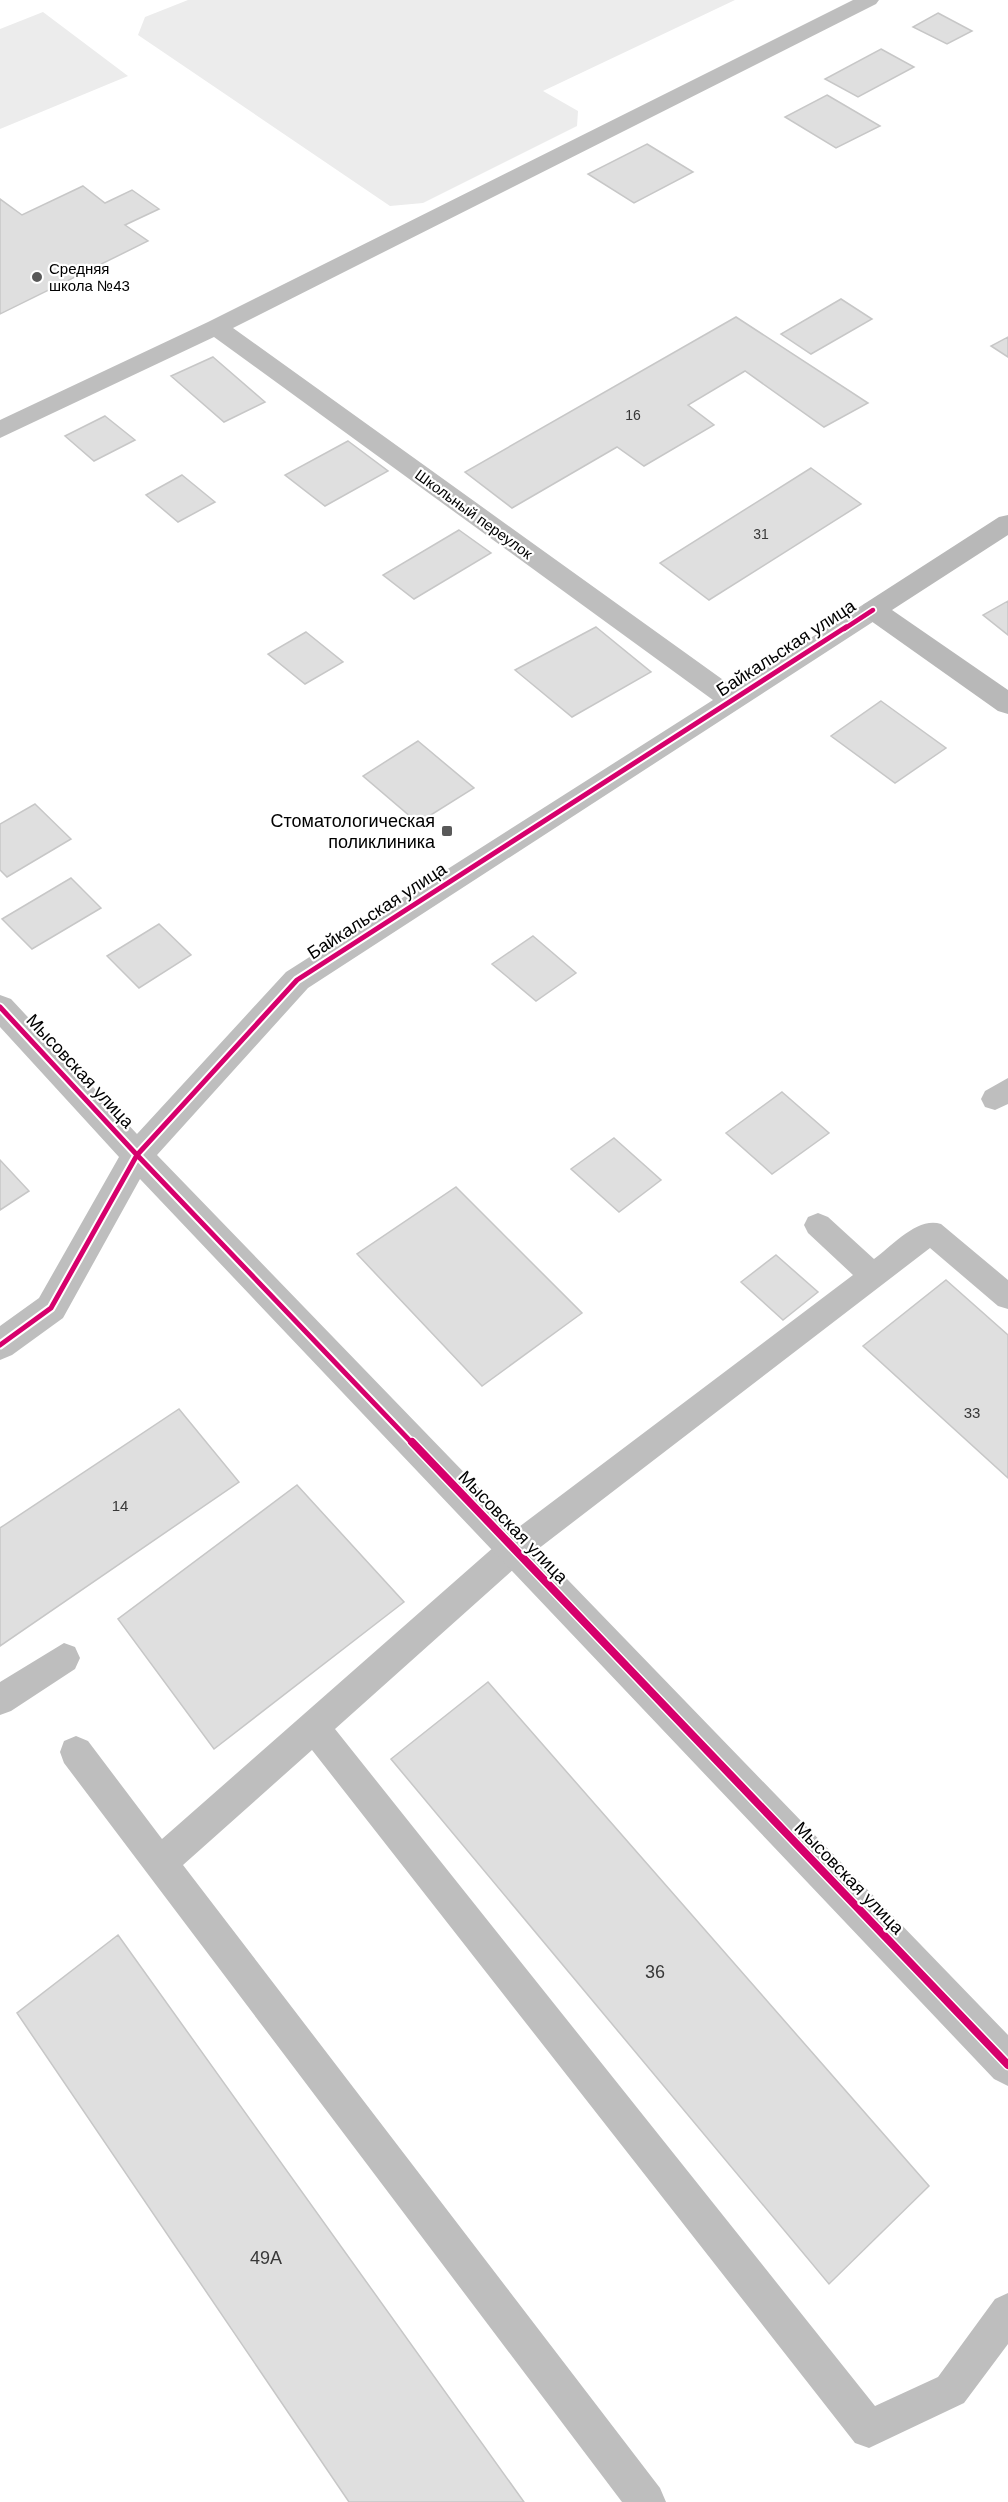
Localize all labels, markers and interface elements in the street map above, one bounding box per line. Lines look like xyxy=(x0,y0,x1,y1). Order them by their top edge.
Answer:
place label: Средняя школа №43 xyxy=(49,260,130,294)
marker: Средняя школа №43 xyxy=(30,270,44,284)
house number: 16 xyxy=(625,407,641,423)
street label: Школьный переулок xyxy=(412,466,536,562)
house number: 31 xyxy=(753,526,769,542)
street label: Байкальская улица xyxy=(713,595,860,700)
place label: Стоматологическая поликлиника xyxy=(271,811,436,852)
marker: Стоматологическая поликлиника xyxy=(440,824,454,838)
street label: Байкальская улица xyxy=(304,858,451,963)
street label: Мысовская улица xyxy=(22,1010,138,1133)
house number: 33 xyxy=(964,1404,980,1421)
street label: Мысовская улица xyxy=(454,1467,572,1588)
house number: 14 xyxy=(112,1497,128,1514)
street label: Мысовская улица xyxy=(790,1818,908,1939)
house number: 36 xyxy=(645,1962,665,1982)
house number: 49А xyxy=(250,2248,282,2268)

